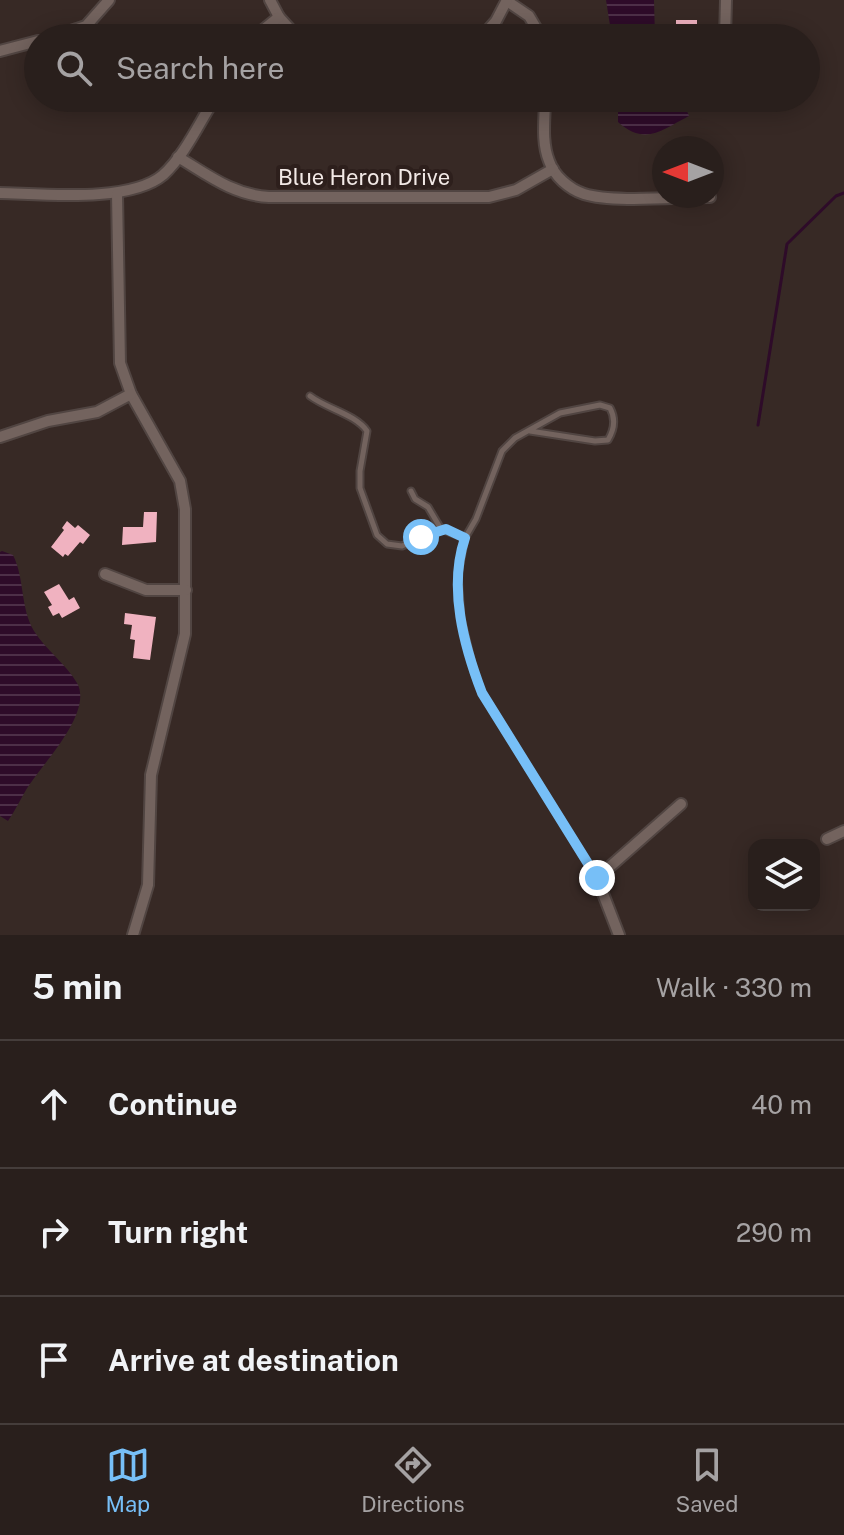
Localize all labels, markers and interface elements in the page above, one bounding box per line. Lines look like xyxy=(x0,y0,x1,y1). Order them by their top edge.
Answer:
search box xyxy=(24,24,820,112)
icon: search xyxy=(52,46,96,90)
text: Search here xyxy=(116,50,284,86)
north arrow xyxy=(652,136,724,208)
street label: Blue Heron Drive xyxy=(278,164,450,190)
route start xyxy=(403,519,439,555)
map controls xyxy=(748,839,820,911)
button: layers xyxy=(748,839,820,911)
route end xyxy=(579,860,615,896)
text: 5 min xyxy=(32,967,122,1007)
text: Walk · 330 m xyxy=(656,972,812,1003)
icon: ahead xyxy=(32,1082,76,1126)
text: Continue xyxy=(108,1086,238,1122)
text: 40 m xyxy=(751,1089,812,1120)
icon: right xyxy=(32,1210,76,1254)
text: Turn right xyxy=(108,1214,248,1250)
text: 290 m xyxy=(736,1217,812,1248)
icon: arrive xyxy=(32,1338,76,1382)
text: Arrive at destination xyxy=(108,1342,399,1378)
tab: Map xyxy=(106,1443,150,1517)
tab: Directions xyxy=(361,1443,465,1517)
tab: Saved xyxy=(676,1443,738,1517)

